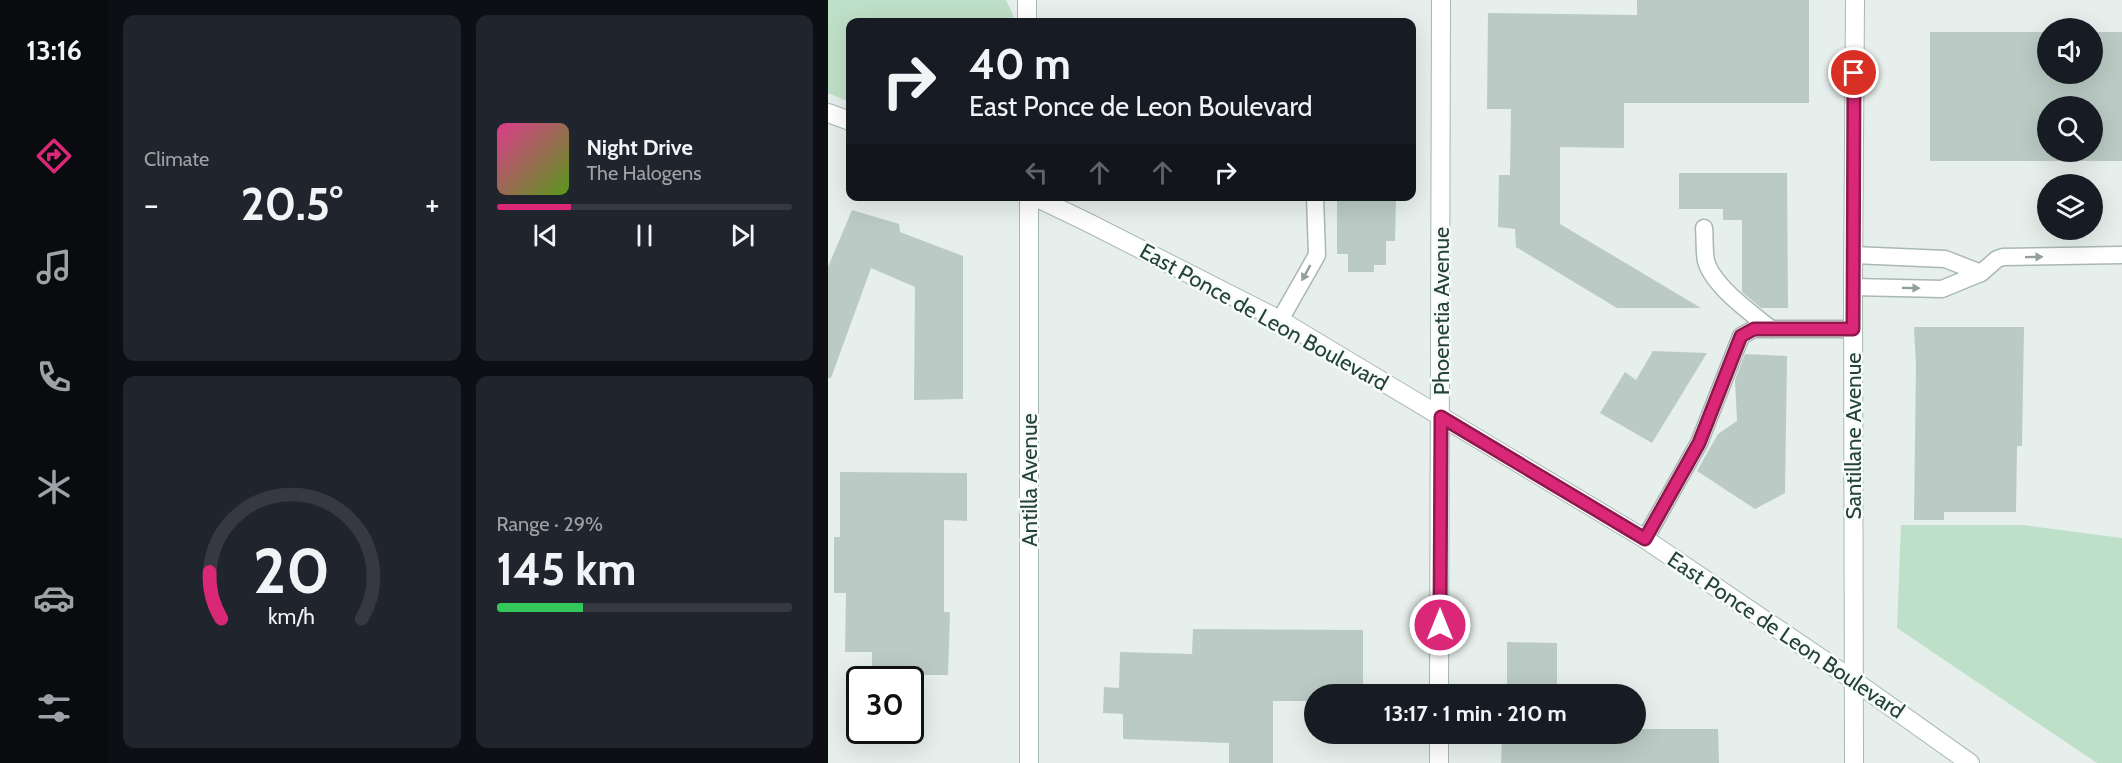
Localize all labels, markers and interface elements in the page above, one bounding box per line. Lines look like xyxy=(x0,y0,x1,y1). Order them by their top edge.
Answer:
map controls xyxy=(2037,18,2103,240)
button: sound xyxy=(2037,18,2103,84)
text: 13:16 xyxy=(26,34,82,67)
text: 40 m xyxy=(969,38,1071,90)
icon: right xyxy=(870,42,948,120)
pin xyxy=(1828,47,1879,98)
icon: arrive xyxy=(1837,56,1870,89)
text: East Ponce de Leon Boulevard xyxy=(969,90,1313,123)
button: search xyxy=(2037,96,2103,162)
text: Night Drive xyxy=(587,134,693,161)
icon: directions xyxy=(33,135,75,177)
text: Climate xyxy=(144,147,209,171)
icon: left xyxy=(1020,156,1053,189)
icon: ahead xyxy=(1083,156,1116,189)
icon: ahead xyxy=(1146,156,1179,189)
icon: right xyxy=(1209,156,1242,189)
text: The Halogens xyxy=(587,161,701,185)
button: layers xyxy=(2037,174,2103,240)
text: 20.5° xyxy=(241,177,343,231)
text: − xyxy=(144,184,159,224)
text: + xyxy=(425,184,440,224)
icon: previous xyxy=(529,219,562,252)
icon: pause xyxy=(628,219,661,252)
icon: next xyxy=(726,219,759,252)
street label: Phoenetia Avenue xyxy=(1428,227,1455,395)
street label: East Ponce de Leon Boulevard xyxy=(1135,237,1393,397)
icon: music xyxy=(33,246,75,288)
one-way arrow xyxy=(2024,252,2043,261)
one-way arrow xyxy=(1301,265,1311,282)
one-way arrow xyxy=(1902,283,1921,293)
street label: Santillane Avenue xyxy=(1840,353,1867,519)
icon: phone xyxy=(33,356,75,398)
street label: Antilla Avenue xyxy=(1016,413,1043,547)
icon: climate xyxy=(33,466,75,508)
text: Range · 29% xyxy=(497,512,603,536)
text: 20 xyxy=(253,533,330,609)
text: 145 km xyxy=(497,542,636,596)
street label: East Ponce de Leon Boulevard xyxy=(1662,546,1910,724)
icon: car xyxy=(33,577,75,619)
position arrow xyxy=(1408,593,1472,657)
text: km/h xyxy=(268,603,315,629)
speed limit sign: 30 xyxy=(846,666,924,744)
icon: filters xyxy=(33,687,75,729)
text: 13:17 · 1 min · 210 m xyxy=(1383,700,1567,727)

